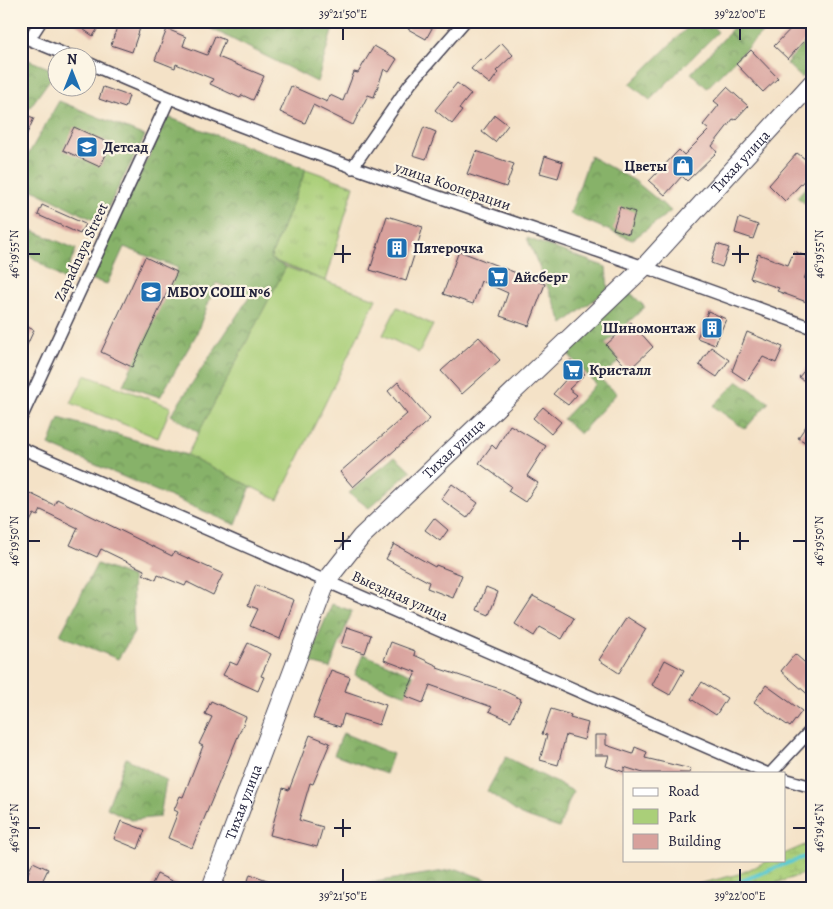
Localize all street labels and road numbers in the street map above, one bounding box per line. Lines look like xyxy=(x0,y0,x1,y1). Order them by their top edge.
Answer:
street label: Тихая улица xyxy=(706,125,774,197)
street label: улица Кооперации xyxy=(391,156,514,215)
street label: Zapadnaya Street xyxy=(49,199,113,305)
street label: Тихая улица xyxy=(418,414,489,483)
street label: Выездная улица xyxy=(349,566,451,626)
street label: Тихая улица xyxy=(220,761,267,842)

